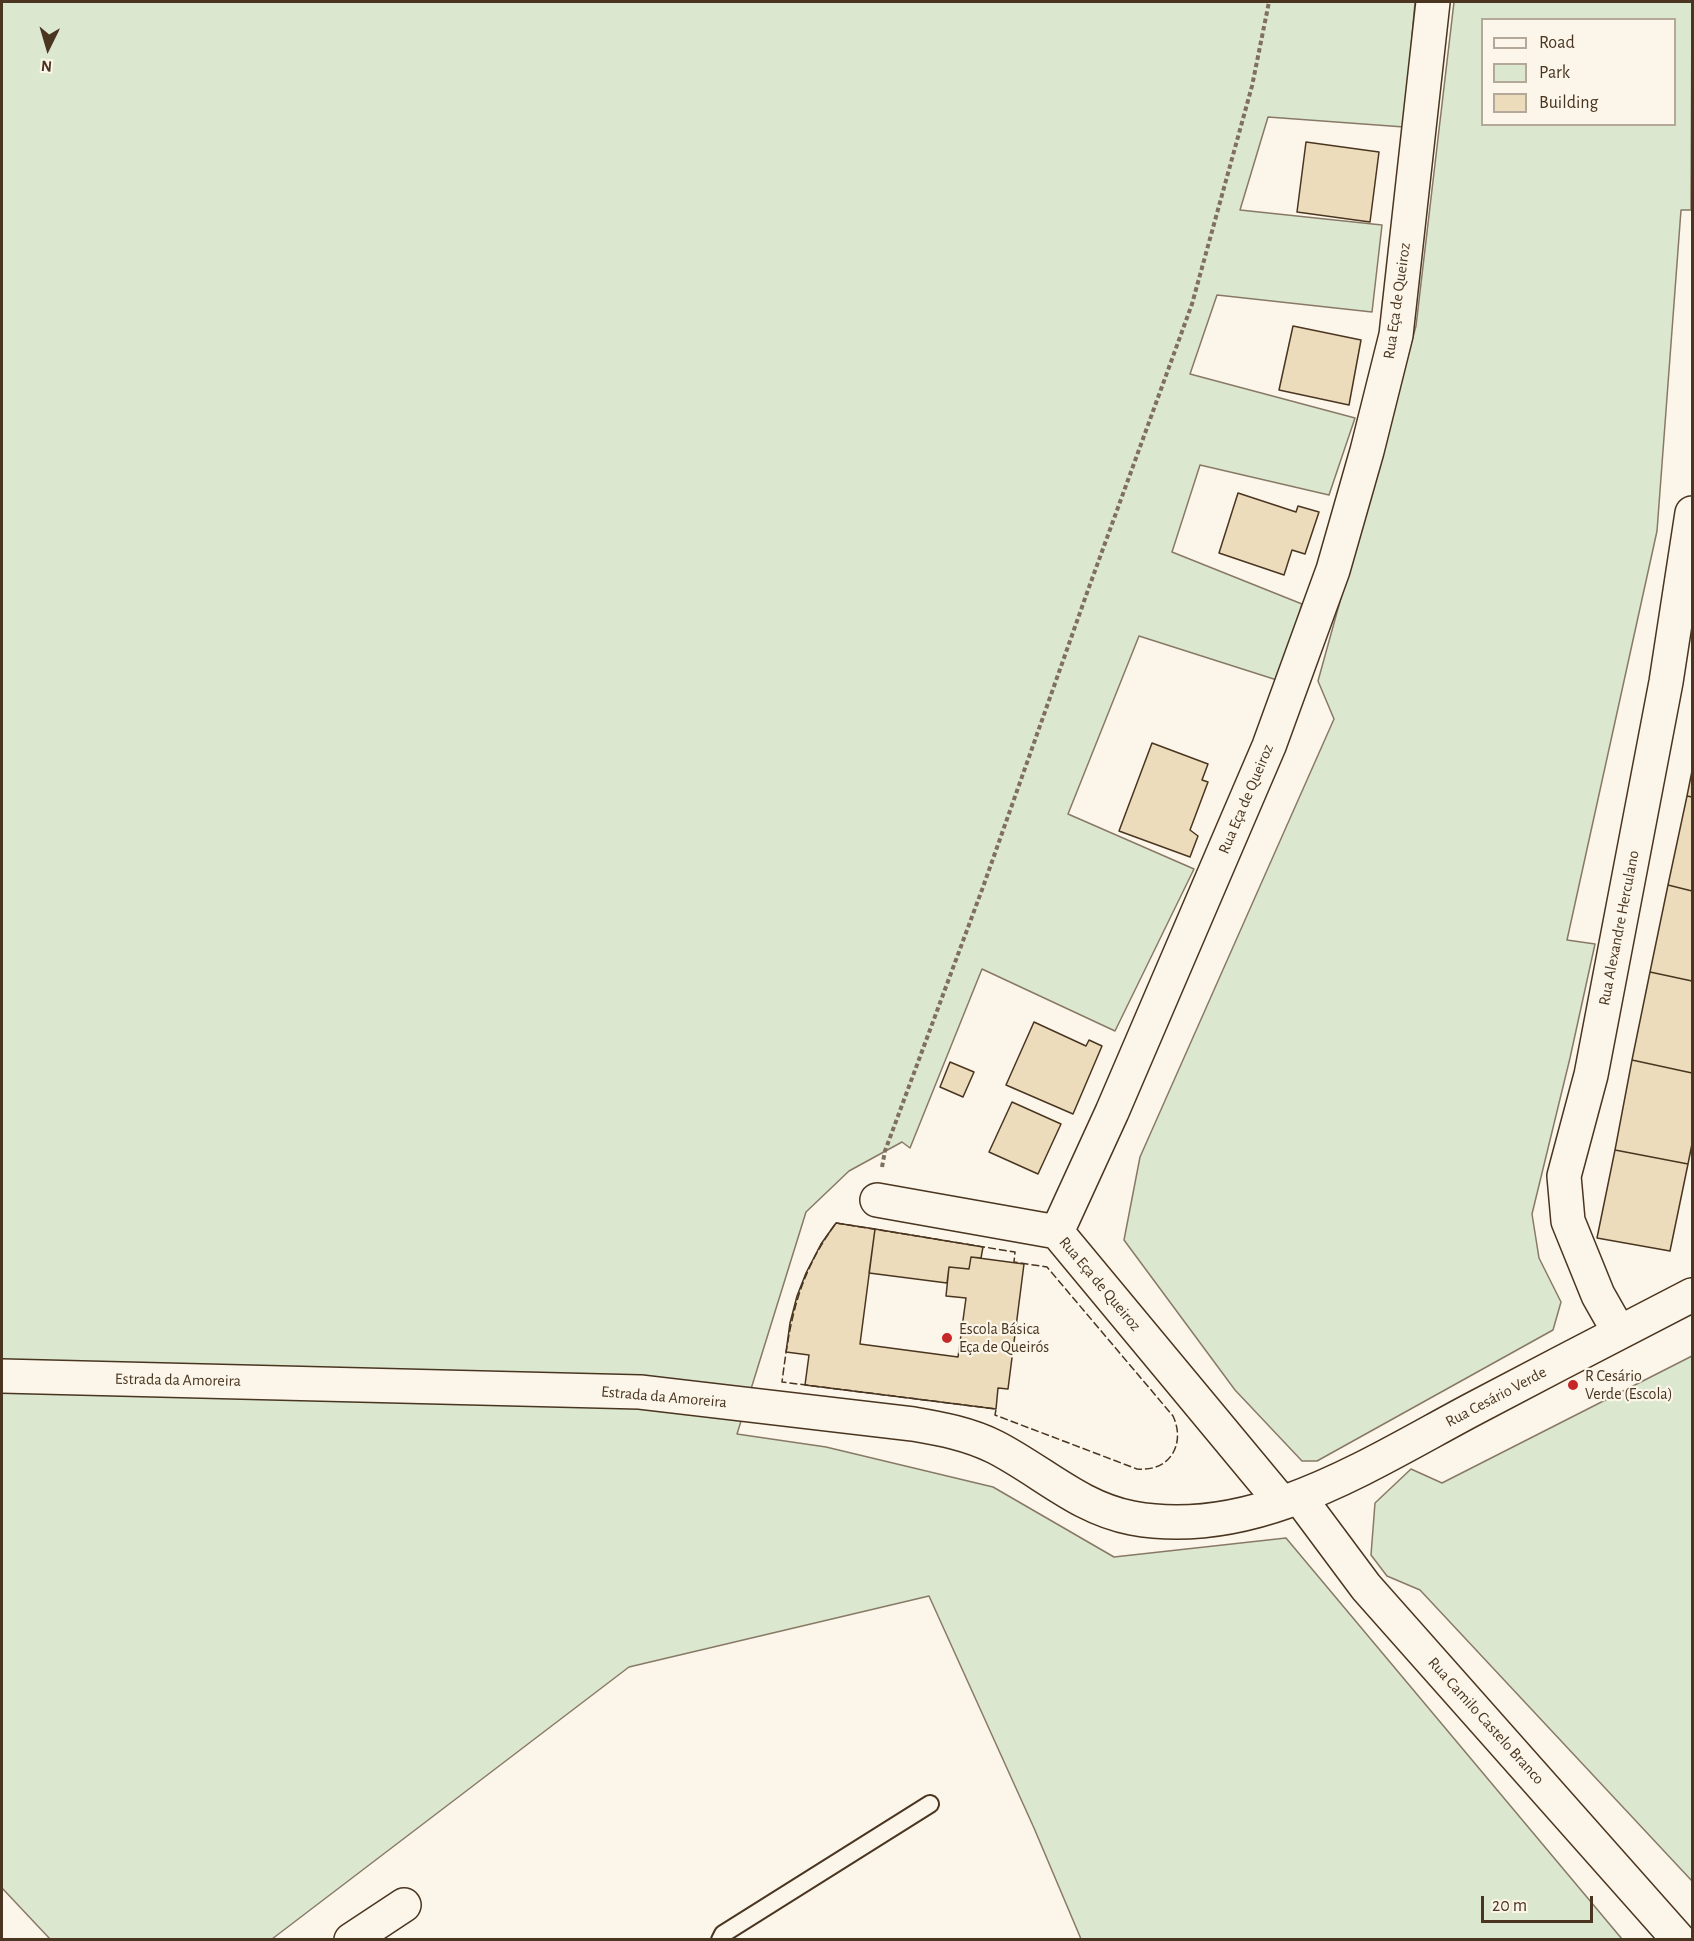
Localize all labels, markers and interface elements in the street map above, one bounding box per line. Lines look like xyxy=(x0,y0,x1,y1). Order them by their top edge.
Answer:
north arrow xyxy=(18,18,78,78)
legend xyxy=(1481,18,1676,126)
text: Road xyxy=(1539,34,1575,52)
text: N xyxy=(40,57,53,74)
text: Park xyxy=(1539,64,1570,82)
text: Building xyxy=(1539,94,1598,112)
street label: Rua Eça de Queiroz xyxy=(1379,242,1415,360)
street label: Rua Eça de Queiroz xyxy=(1214,741,1278,857)
street label: Rua Alexandre Herculano xyxy=(1595,849,1643,1007)
street label: Rua Eça de Queiroz xyxy=(1055,1233,1145,1335)
place label: Escola Básica Eça de Queirós xyxy=(959,1319,1049,1357)
marker: Escola Básica Eça de Queirós xyxy=(940,1331,954,1345)
street label: Rua Cesário Verde xyxy=(1442,1362,1550,1432)
place label: R Cesário Verde (Escola) xyxy=(1585,1366,1673,1404)
street label: Estrada da Amoreira xyxy=(115,1369,241,1391)
marker: R Cesário Verde (Escola) xyxy=(1566,1378,1580,1392)
street label: Estrada da Amoreira xyxy=(600,1382,728,1412)
street label: Rua Camilo Castelo Branco xyxy=(1424,1653,1548,1789)
scale bar xyxy=(1484,1884,1596,1922)
text: 20 m xyxy=(1492,1897,1527,1915)

